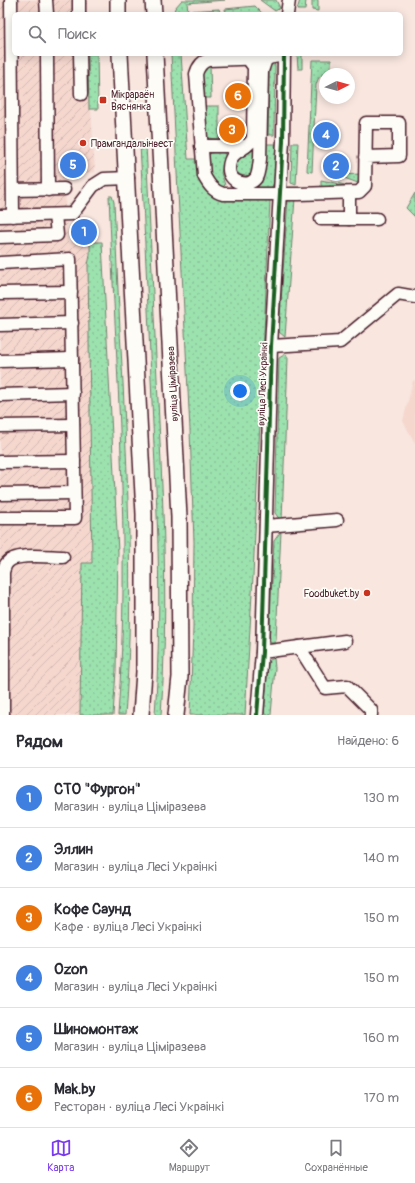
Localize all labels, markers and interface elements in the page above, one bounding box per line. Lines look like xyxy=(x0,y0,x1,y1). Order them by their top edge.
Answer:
search box xyxy=(12,12,403,56)
icon: search xyxy=(26,23,48,45)
text: Поиск xyxy=(58,25,97,44)
north arrow xyxy=(319,68,355,104)
pin: 6 xyxy=(225,81,251,111)
place label: Мікрараён Вяснянка xyxy=(111,89,154,113)
marker: Мікрараён Вяснянка xyxy=(98,95,108,105)
pin: 3 xyxy=(219,115,245,145)
pin: 4 xyxy=(313,120,339,150)
marker: Прамгандальінвест xyxy=(78,138,88,148)
place label: Прамгандальінвест xyxy=(91,138,173,150)
pin: 5 xyxy=(60,150,86,180)
pin: 2 xyxy=(323,151,349,181)
pin: 1 xyxy=(71,217,97,247)
street label: вуліца Лесі Украінкі xyxy=(256,342,270,426)
street label: вуліца Ціміразева xyxy=(165,346,181,422)
your location xyxy=(230,381,250,401)
place label: Foodbuket.by xyxy=(303,588,360,600)
marker: Foodbuket.by xyxy=(362,588,372,598)
text: Рядом xyxy=(16,731,63,752)
text: Найдено: 6 xyxy=(337,733,399,749)
text: СТО "Фургон" xyxy=(54,780,141,799)
text: 1 xyxy=(26,790,32,806)
text: 130 m xyxy=(363,790,399,806)
text: Магазин · вуліца Ціміразева xyxy=(54,799,206,815)
text: Эллин xyxy=(54,840,93,859)
text: 2 xyxy=(25,850,33,866)
text: 140 m xyxy=(363,850,399,866)
text: Магазин · вуліца Лесі Украінкі xyxy=(54,859,217,875)
text: Кофе Саунд xyxy=(54,900,131,919)
text: 3 xyxy=(25,910,33,926)
text: 150 m xyxy=(364,910,399,926)
text: Кафе · вуліца Лесі Украінкі xyxy=(54,919,202,935)
text: Ozon xyxy=(54,960,88,979)
text: 4 xyxy=(25,970,33,986)
text: 150 m xyxy=(364,970,399,986)
text: Магазин · вуліца Лесі Украінкі xyxy=(54,979,217,995)
text: Шиномонтаж xyxy=(54,1020,138,1039)
text: 5 xyxy=(25,1030,33,1046)
text: 160 m xyxy=(363,1030,399,1046)
text: Магазин · вуліца Ціміразева xyxy=(54,1039,206,1055)
text: Mak.by xyxy=(54,1080,95,1099)
text: 6 xyxy=(25,1090,33,1106)
text: 170 m xyxy=(364,1090,399,1106)
text: Ресторан · вуліца Лесі Украінкі xyxy=(54,1099,224,1115)
tab: Карта xyxy=(47,1137,74,1174)
tab: Маршрут xyxy=(169,1137,210,1174)
tab: Сохранённые xyxy=(304,1137,368,1174)

